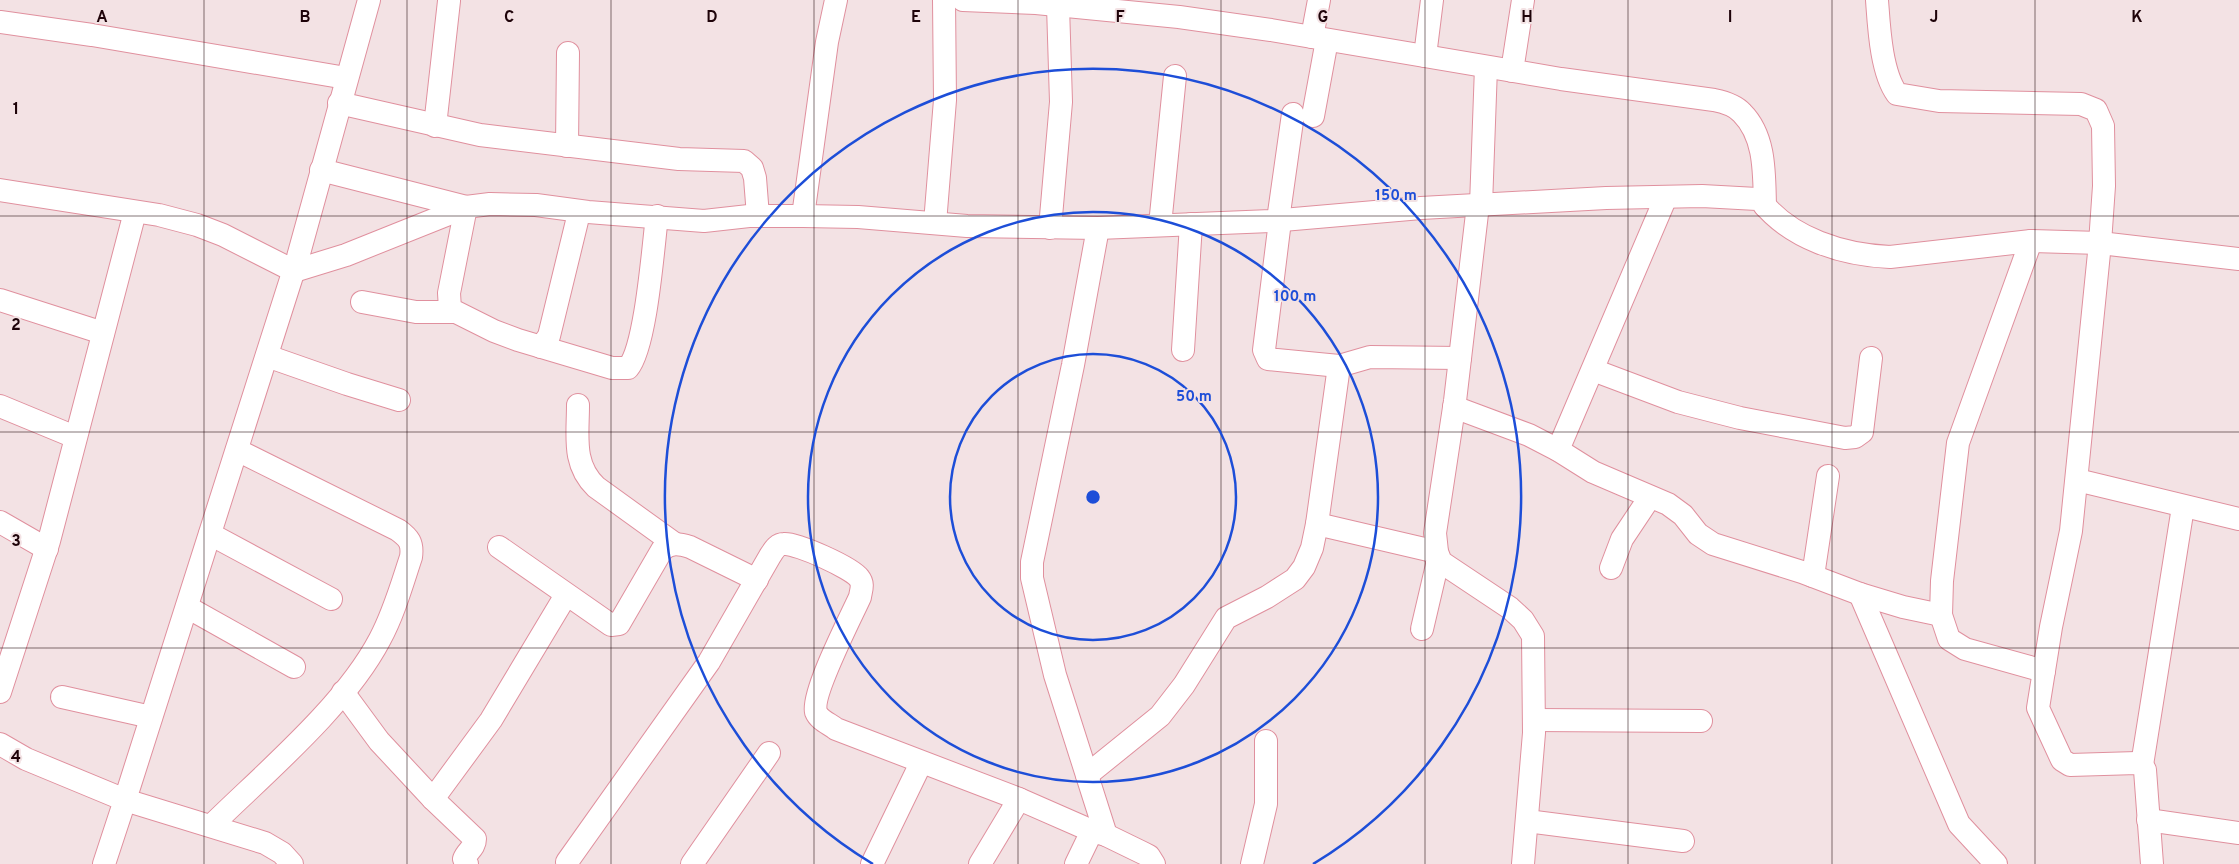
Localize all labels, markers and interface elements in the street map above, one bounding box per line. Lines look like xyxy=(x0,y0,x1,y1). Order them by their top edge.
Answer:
text: A xyxy=(96,8,108,28)
text: B xyxy=(299,8,311,28)
text: C xyxy=(504,8,514,28)
text: D xyxy=(706,8,718,28)
text: E xyxy=(911,8,921,28)
text: F xyxy=(1115,8,1125,28)
text: G xyxy=(1318,8,1328,28)
text: H xyxy=(1521,8,1533,28)
text: I xyxy=(1728,8,1732,28)
text: J xyxy=(1930,8,1938,28)
text: K xyxy=(2131,8,2143,28)
text: 1 xyxy=(13,100,19,120)
text: 150 m xyxy=(1375,187,1417,206)
text: 100 m xyxy=(1274,288,1316,307)
text: 2 xyxy=(11,316,21,336)
text: 50 m xyxy=(1176,388,1212,407)
centre of rings xyxy=(1084,488,1102,506)
text: 3 xyxy=(11,532,21,552)
text: 4 xyxy=(11,748,21,768)

